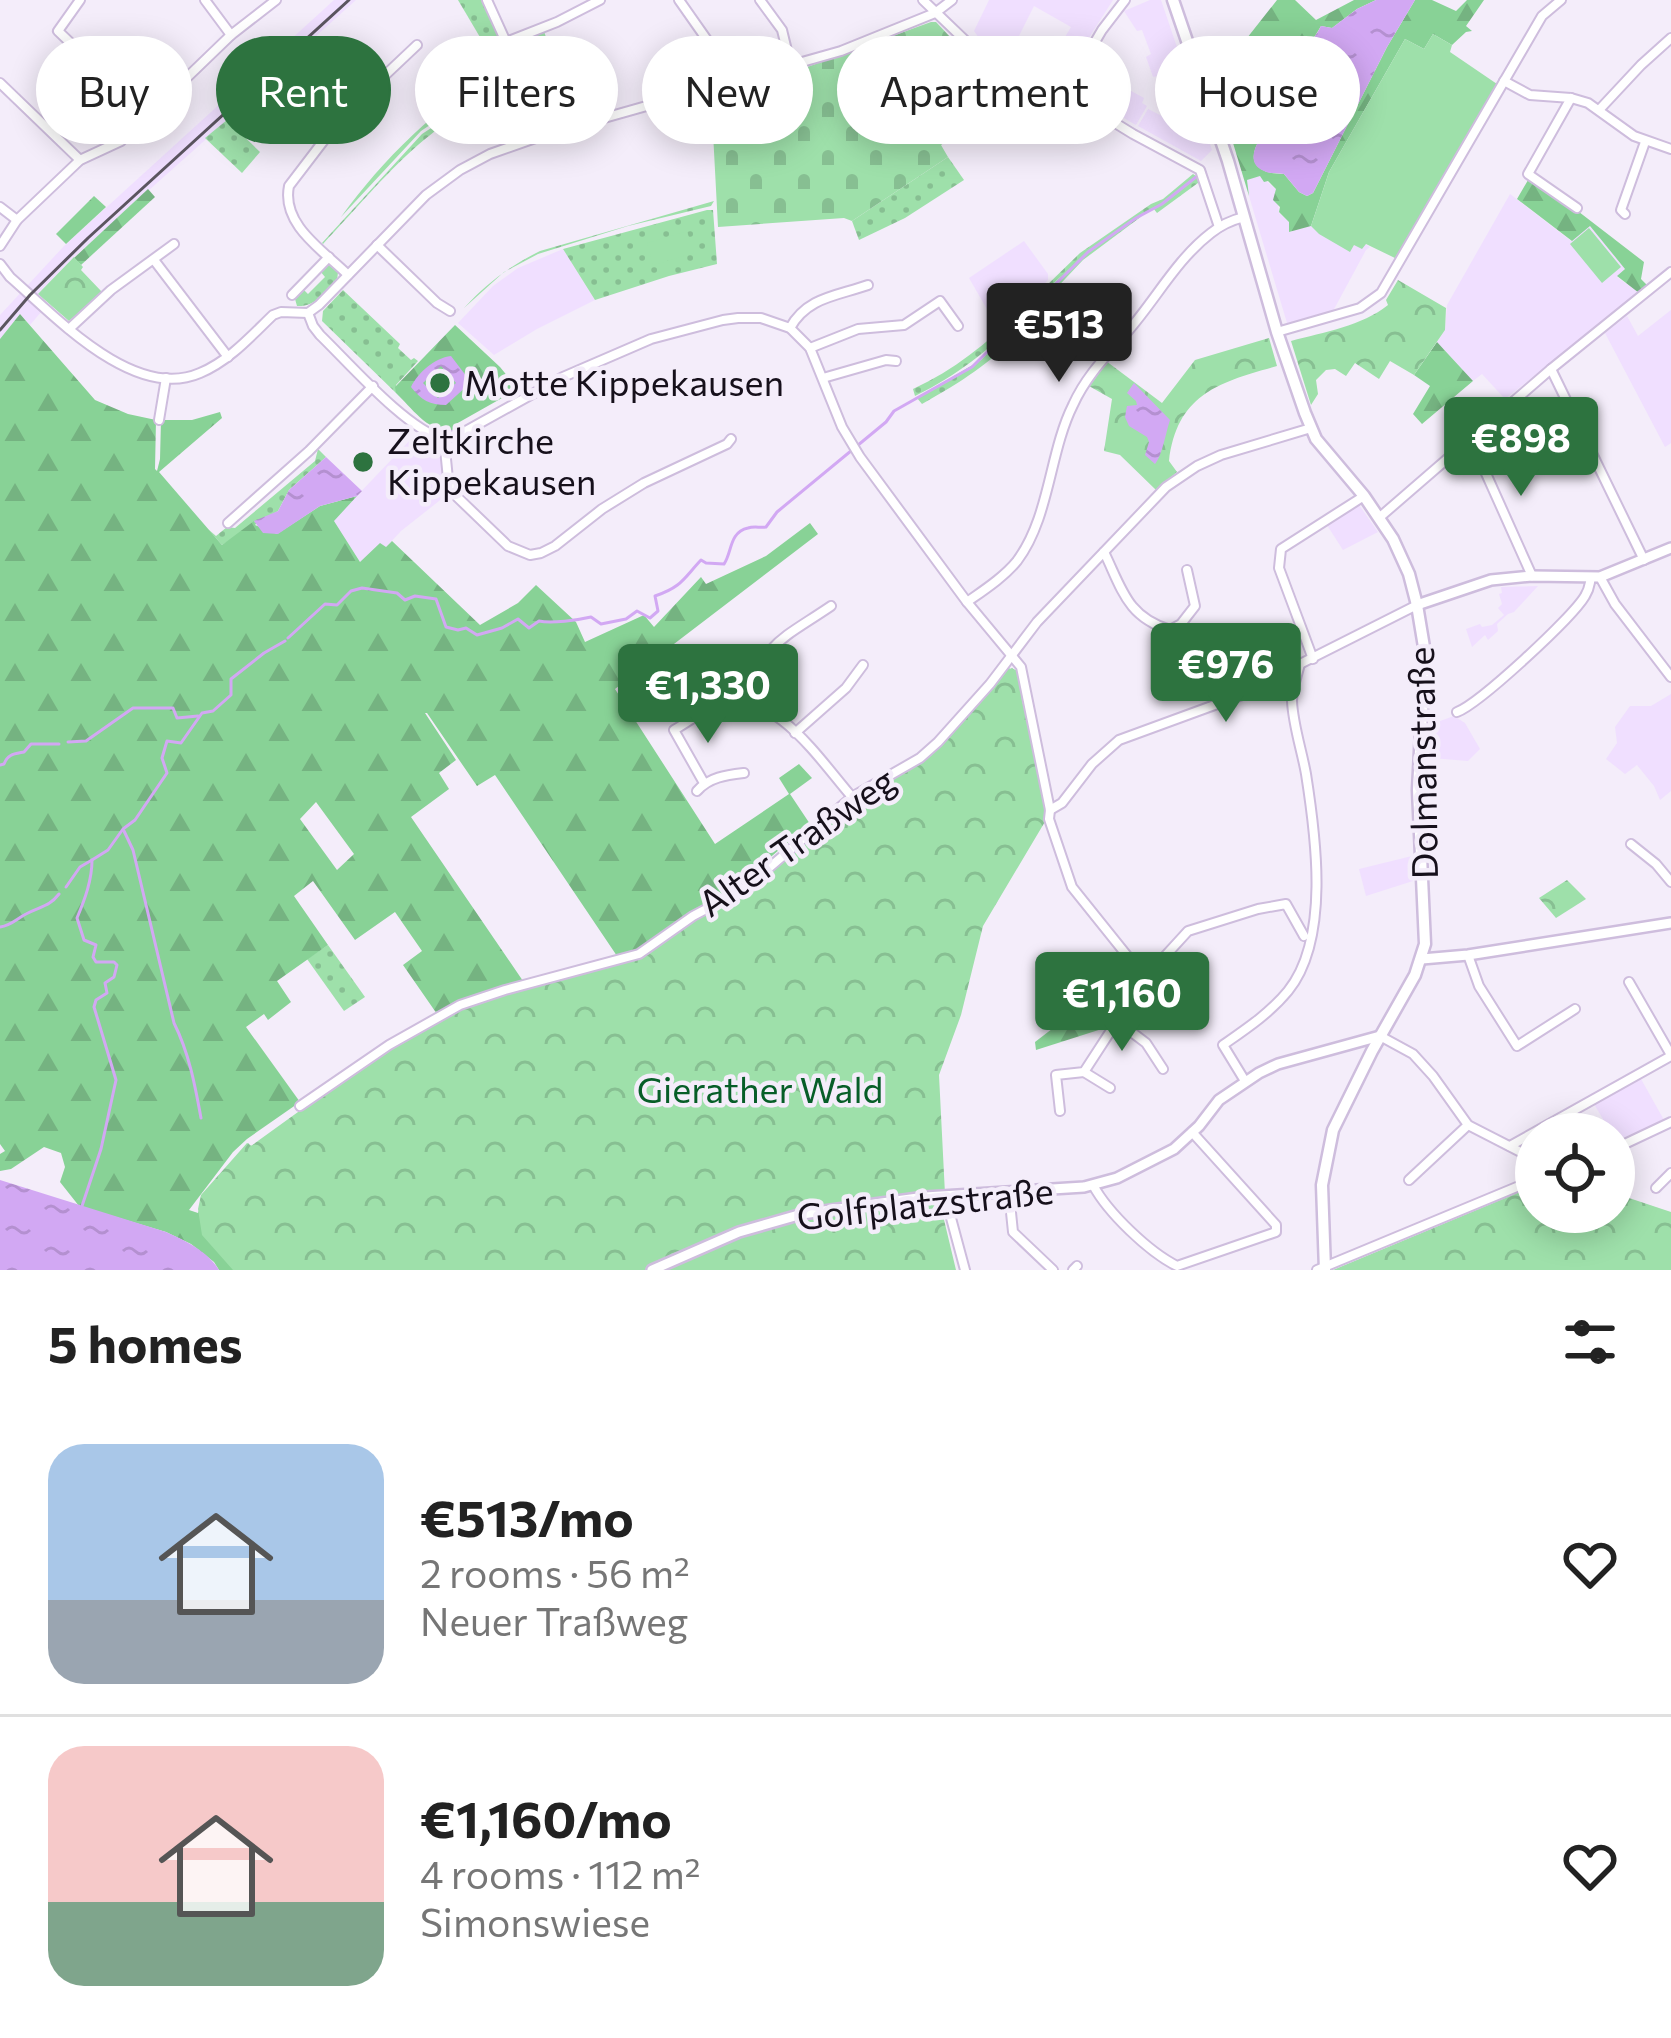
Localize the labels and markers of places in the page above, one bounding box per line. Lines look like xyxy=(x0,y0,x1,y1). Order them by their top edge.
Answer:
pin: €513 xyxy=(988,283,1130,385)
place label: Motte Kippekausen xyxy=(464,359,784,403)
marker: Motte Kippekausen xyxy=(427,370,453,396)
pin: €898 xyxy=(1450,397,1592,499)
place label: Zeltkirche Kippekausen xyxy=(387,417,596,502)
marker: Zeltkirche Kippekausen xyxy=(350,449,376,475)
pin: €976 xyxy=(1155,623,1297,725)
pin: €1,330 xyxy=(610,644,806,746)
pin: €1,160 xyxy=(1024,952,1220,1054)

